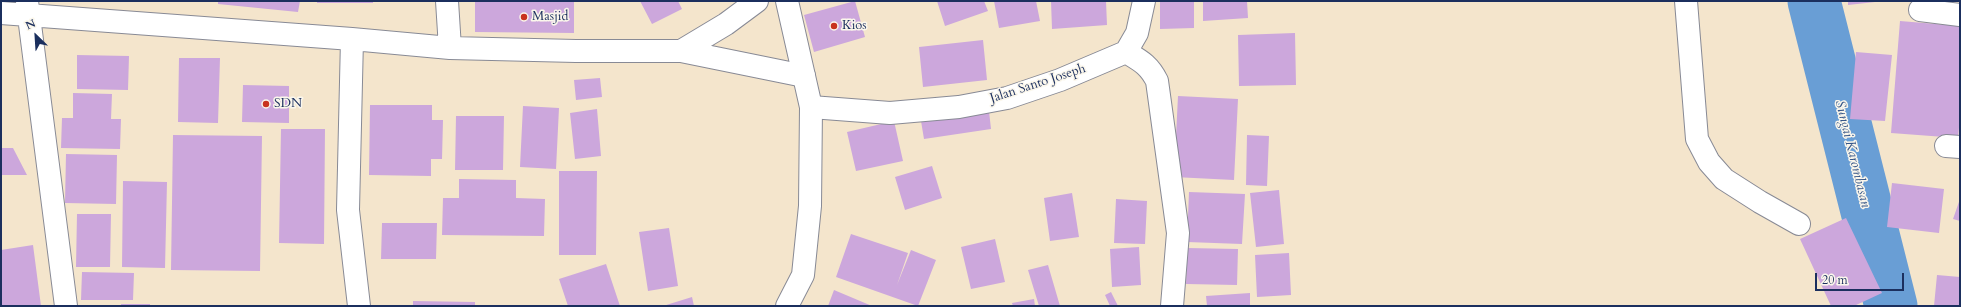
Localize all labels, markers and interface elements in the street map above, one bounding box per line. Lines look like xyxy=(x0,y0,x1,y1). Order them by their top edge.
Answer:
place label: Masjid xyxy=(532,9,568,25)
marker: Masjid xyxy=(519,12,529,22)
north arrow xyxy=(16,16,56,56)
text: N xyxy=(23,16,38,33)
place label: Kios xyxy=(842,18,867,34)
marker: Kios xyxy=(829,21,839,31)
street label: Jalan Santo Joseph xyxy=(988,61,1088,107)
place label: SDN xyxy=(274,96,302,112)
marker: SDN xyxy=(261,99,271,109)
water label: Sungai Karombasan xyxy=(1831,99,1873,209)
scale bar xyxy=(1817,265,1906,291)
text: 20 m xyxy=(1822,272,1848,288)

